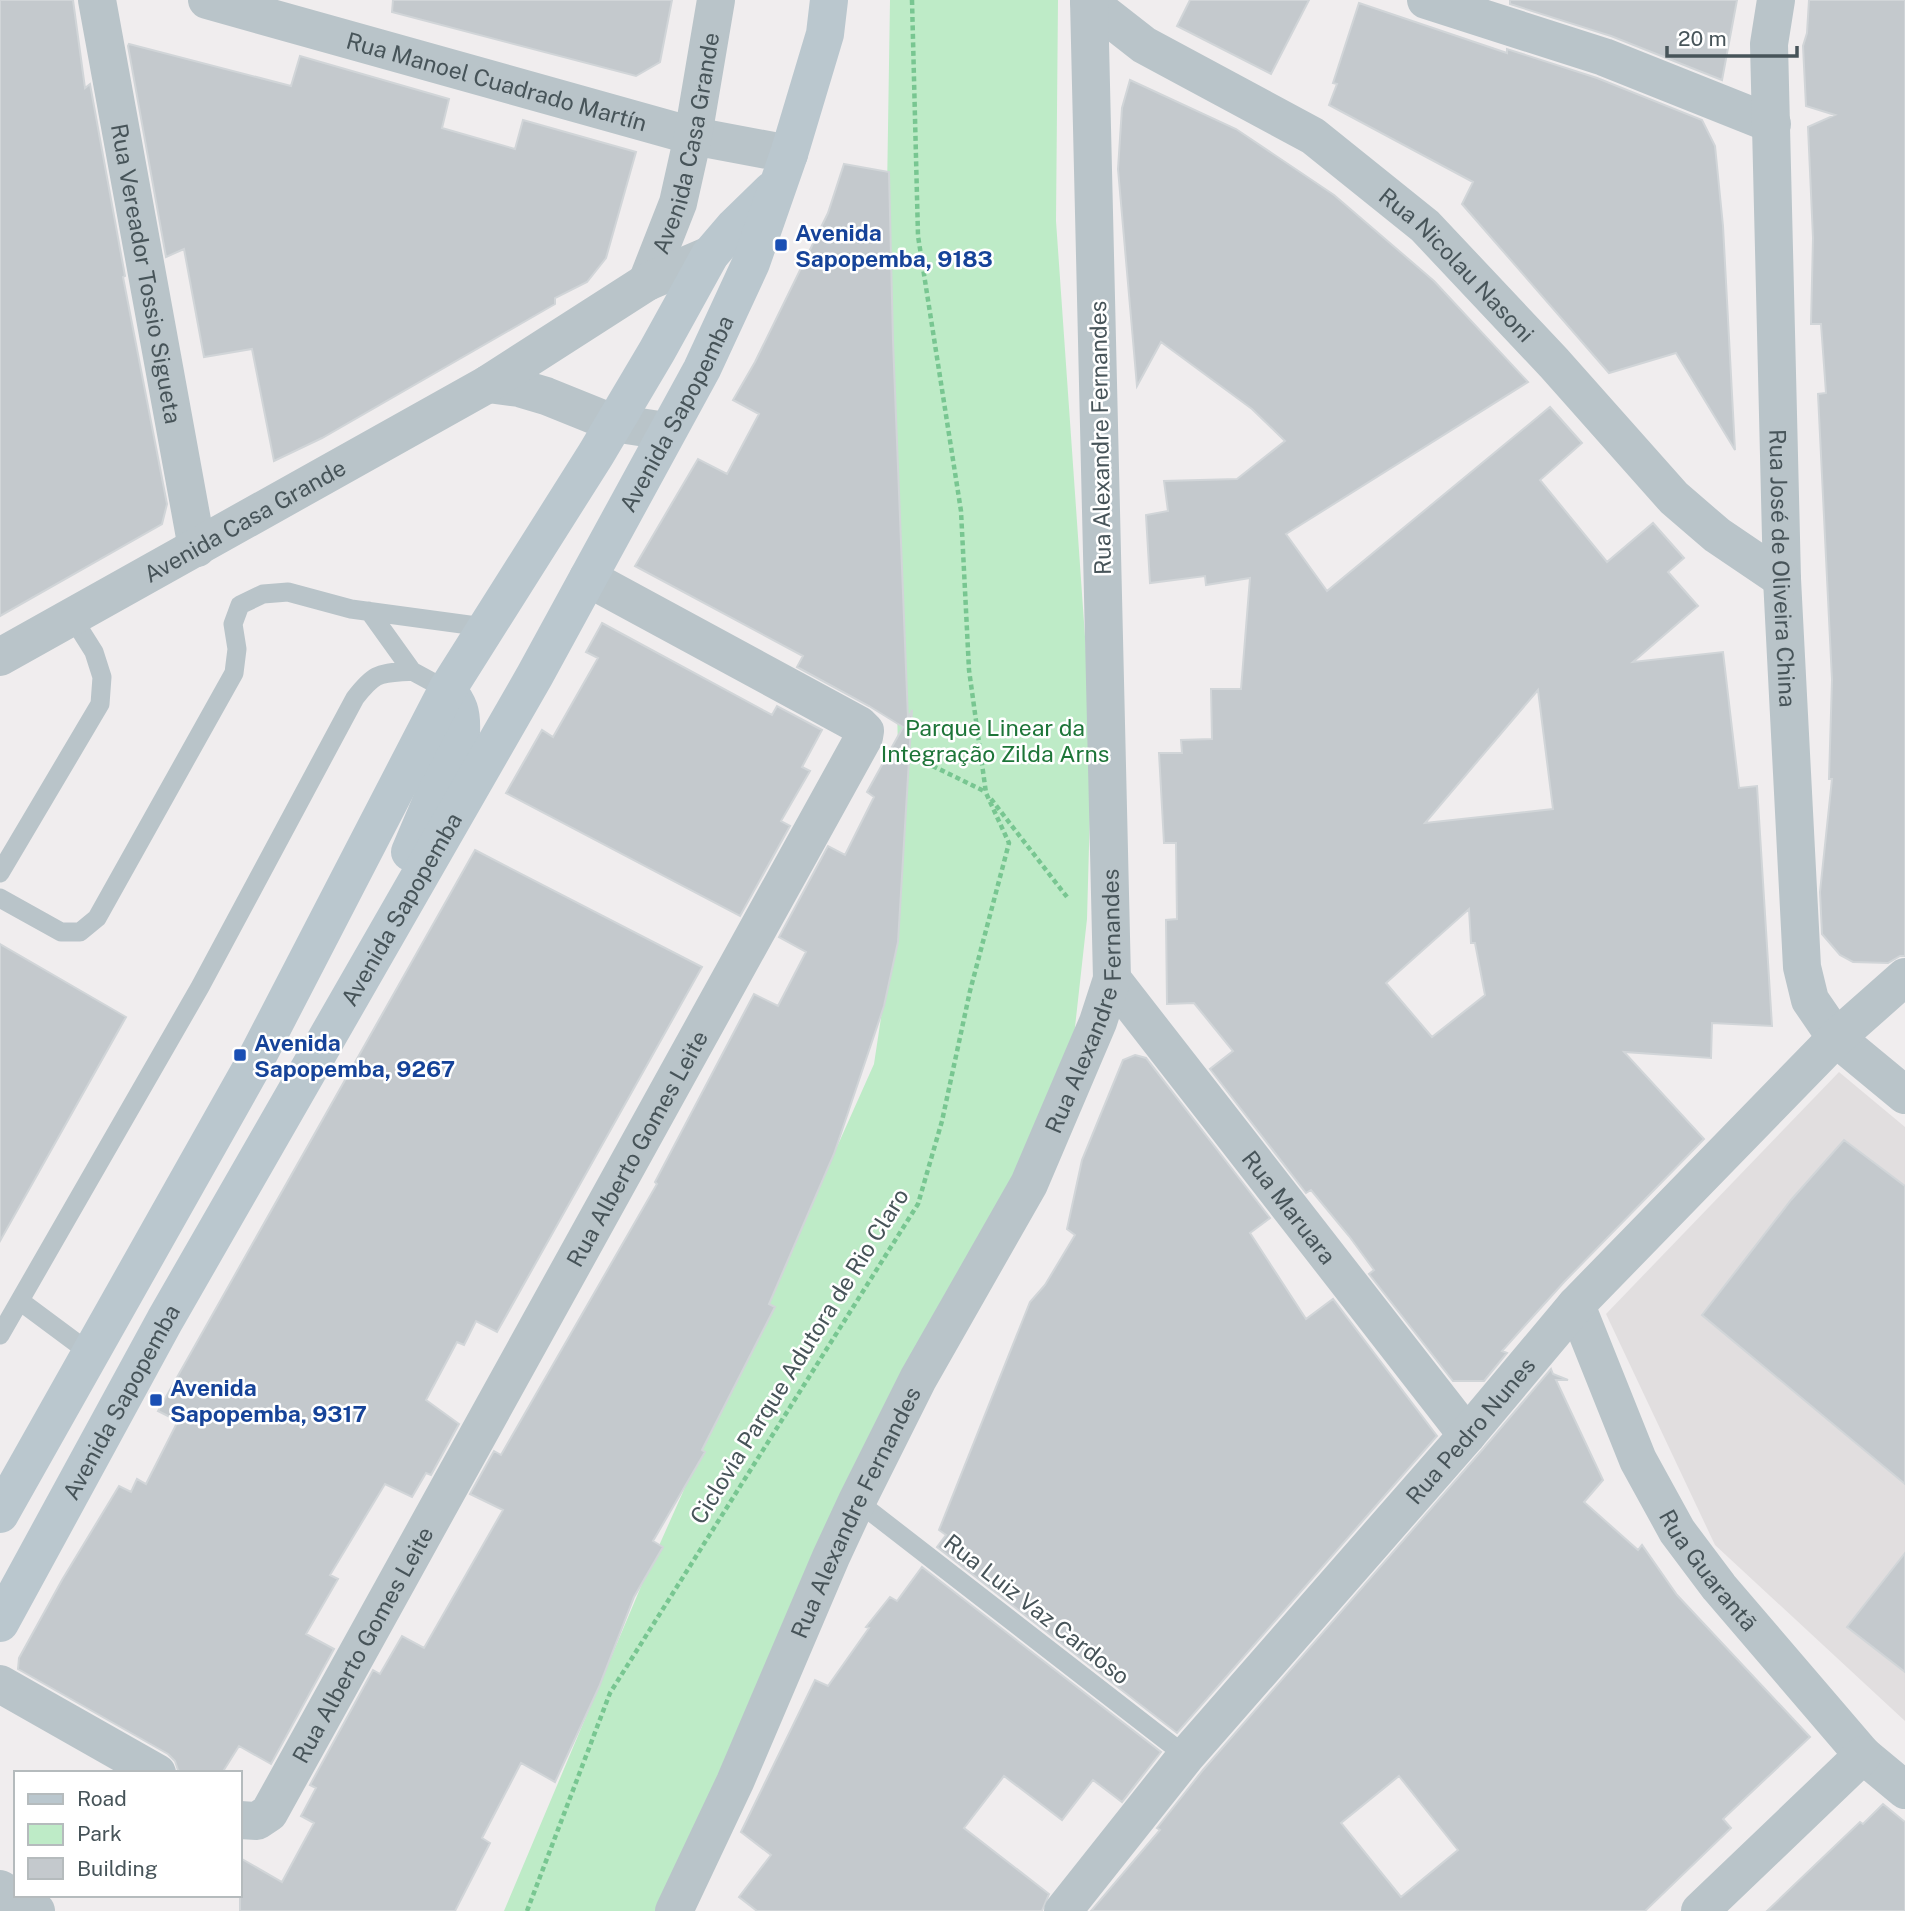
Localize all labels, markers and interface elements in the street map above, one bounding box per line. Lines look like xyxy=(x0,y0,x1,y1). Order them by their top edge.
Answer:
scale bar xyxy=(1667,14,1797,58)
street label: Rua Manoel Cuadrado Martín xyxy=(344,26,650,136)
text: 20 m xyxy=(1678,26,1727,51)
street label: Avenida Casa Grande xyxy=(646,30,724,258)
street label: Rua Vereador Tossio Sigueta xyxy=(106,121,188,426)
street label: Rua Nicolau Nasoni xyxy=(1374,181,1540,347)
place label: Avenida Sapopemba, 9183 xyxy=(795,219,993,272)
marker: Avenida Sapopemba, 9183 xyxy=(773,237,789,253)
street label: Rua Alexandre Fernandes xyxy=(1084,301,1116,575)
street label: Avenida Sapopemba xyxy=(613,311,739,516)
street label: Rua José de Oliveira China xyxy=(1765,429,1802,708)
street label: Avenida Casa Grande xyxy=(139,453,350,587)
park label: Parque Linear da Integração Zilda Arns xyxy=(881,714,1109,767)
street label: Avenida Sapopemba xyxy=(335,808,467,1010)
street label: Rua Alexandre Fernandes xyxy=(1039,869,1126,1137)
street label: Rua Alberto Gomes Leite xyxy=(560,1025,713,1271)
place label: Avenida Sapopemba, 9267 xyxy=(254,1029,455,1082)
marker: Avenida Sapopemba, 9267 xyxy=(232,1047,248,1063)
street label: Rua Maruara xyxy=(1237,1145,1342,1269)
street label: Ciclovia Parque Adutora de Rio Claro xyxy=(684,1183,914,1529)
street label: Avenida Sapopemba xyxy=(56,1299,185,1504)
street label: Rua Pedro Nunes xyxy=(1400,1351,1540,1509)
place label: Avenida Sapopemba, 9317 xyxy=(170,1374,367,1427)
street label: Rua Alexandre Fernandes xyxy=(785,1382,926,1642)
marker: Avenida Sapopemba, 9317 xyxy=(148,1392,164,1408)
street label: Rua Guarantã xyxy=(1654,1505,1764,1636)
street label: Rua Alberto Gomes Leite xyxy=(286,1522,438,1767)
street label: Rua Luiz Vaz Cardoso xyxy=(939,1528,1135,1690)
legend xyxy=(14,1771,242,1897)
text: Road xyxy=(77,1786,127,1811)
text: Park xyxy=(77,1821,122,1846)
text: Building xyxy=(77,1856,158,1881)

